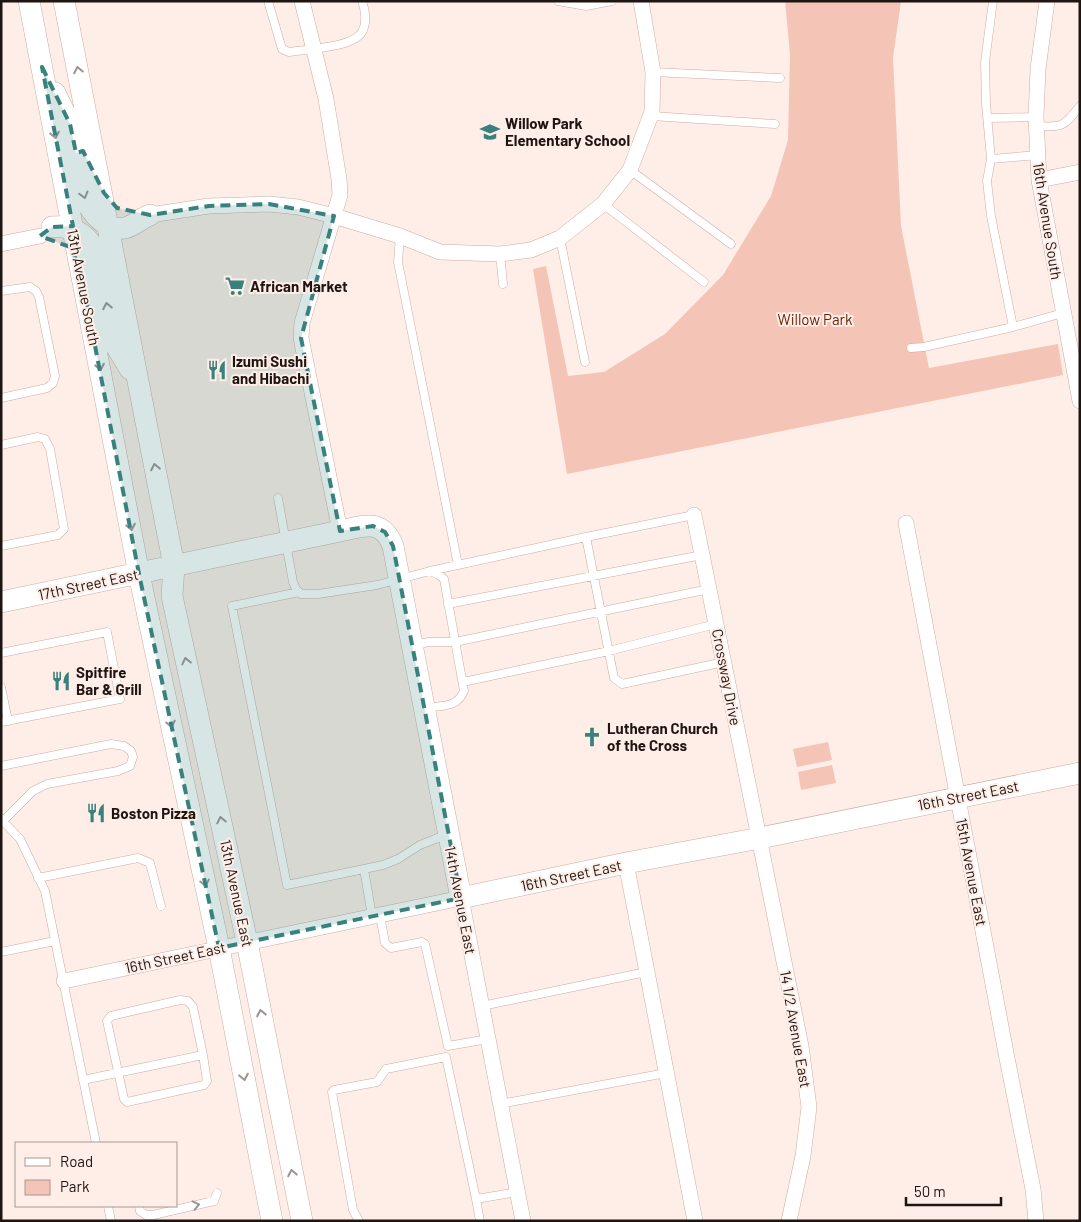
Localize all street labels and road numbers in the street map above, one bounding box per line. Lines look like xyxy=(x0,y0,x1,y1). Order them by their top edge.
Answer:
street label: 16th Avenue South xyxy=(1030,161,1066,281)
street label: 13th Avenue South xyxy=(64,227,104,347)
street label: 17th Street East xyxy=(36,565,140,603)
street label: Crossway Drive xyxy=(709,627,745,727)
street label: 16th Street East xyxy=(916,776,1020,814)
street label: 15th Avenue East xyxy=(953,817,991,927)
street label: 13th Avenue East xyxy=(217,838,257,948)
street label: 14th Avenue East xyxy=(442,844,480,956)
street label: 16th Street East xyxy=(519,856,623,894)
street label: 16th Street East xyxy=(123,938,227,976)
street label: 14 1/2 Avenue East xyxy=(777,969,815,1089)

